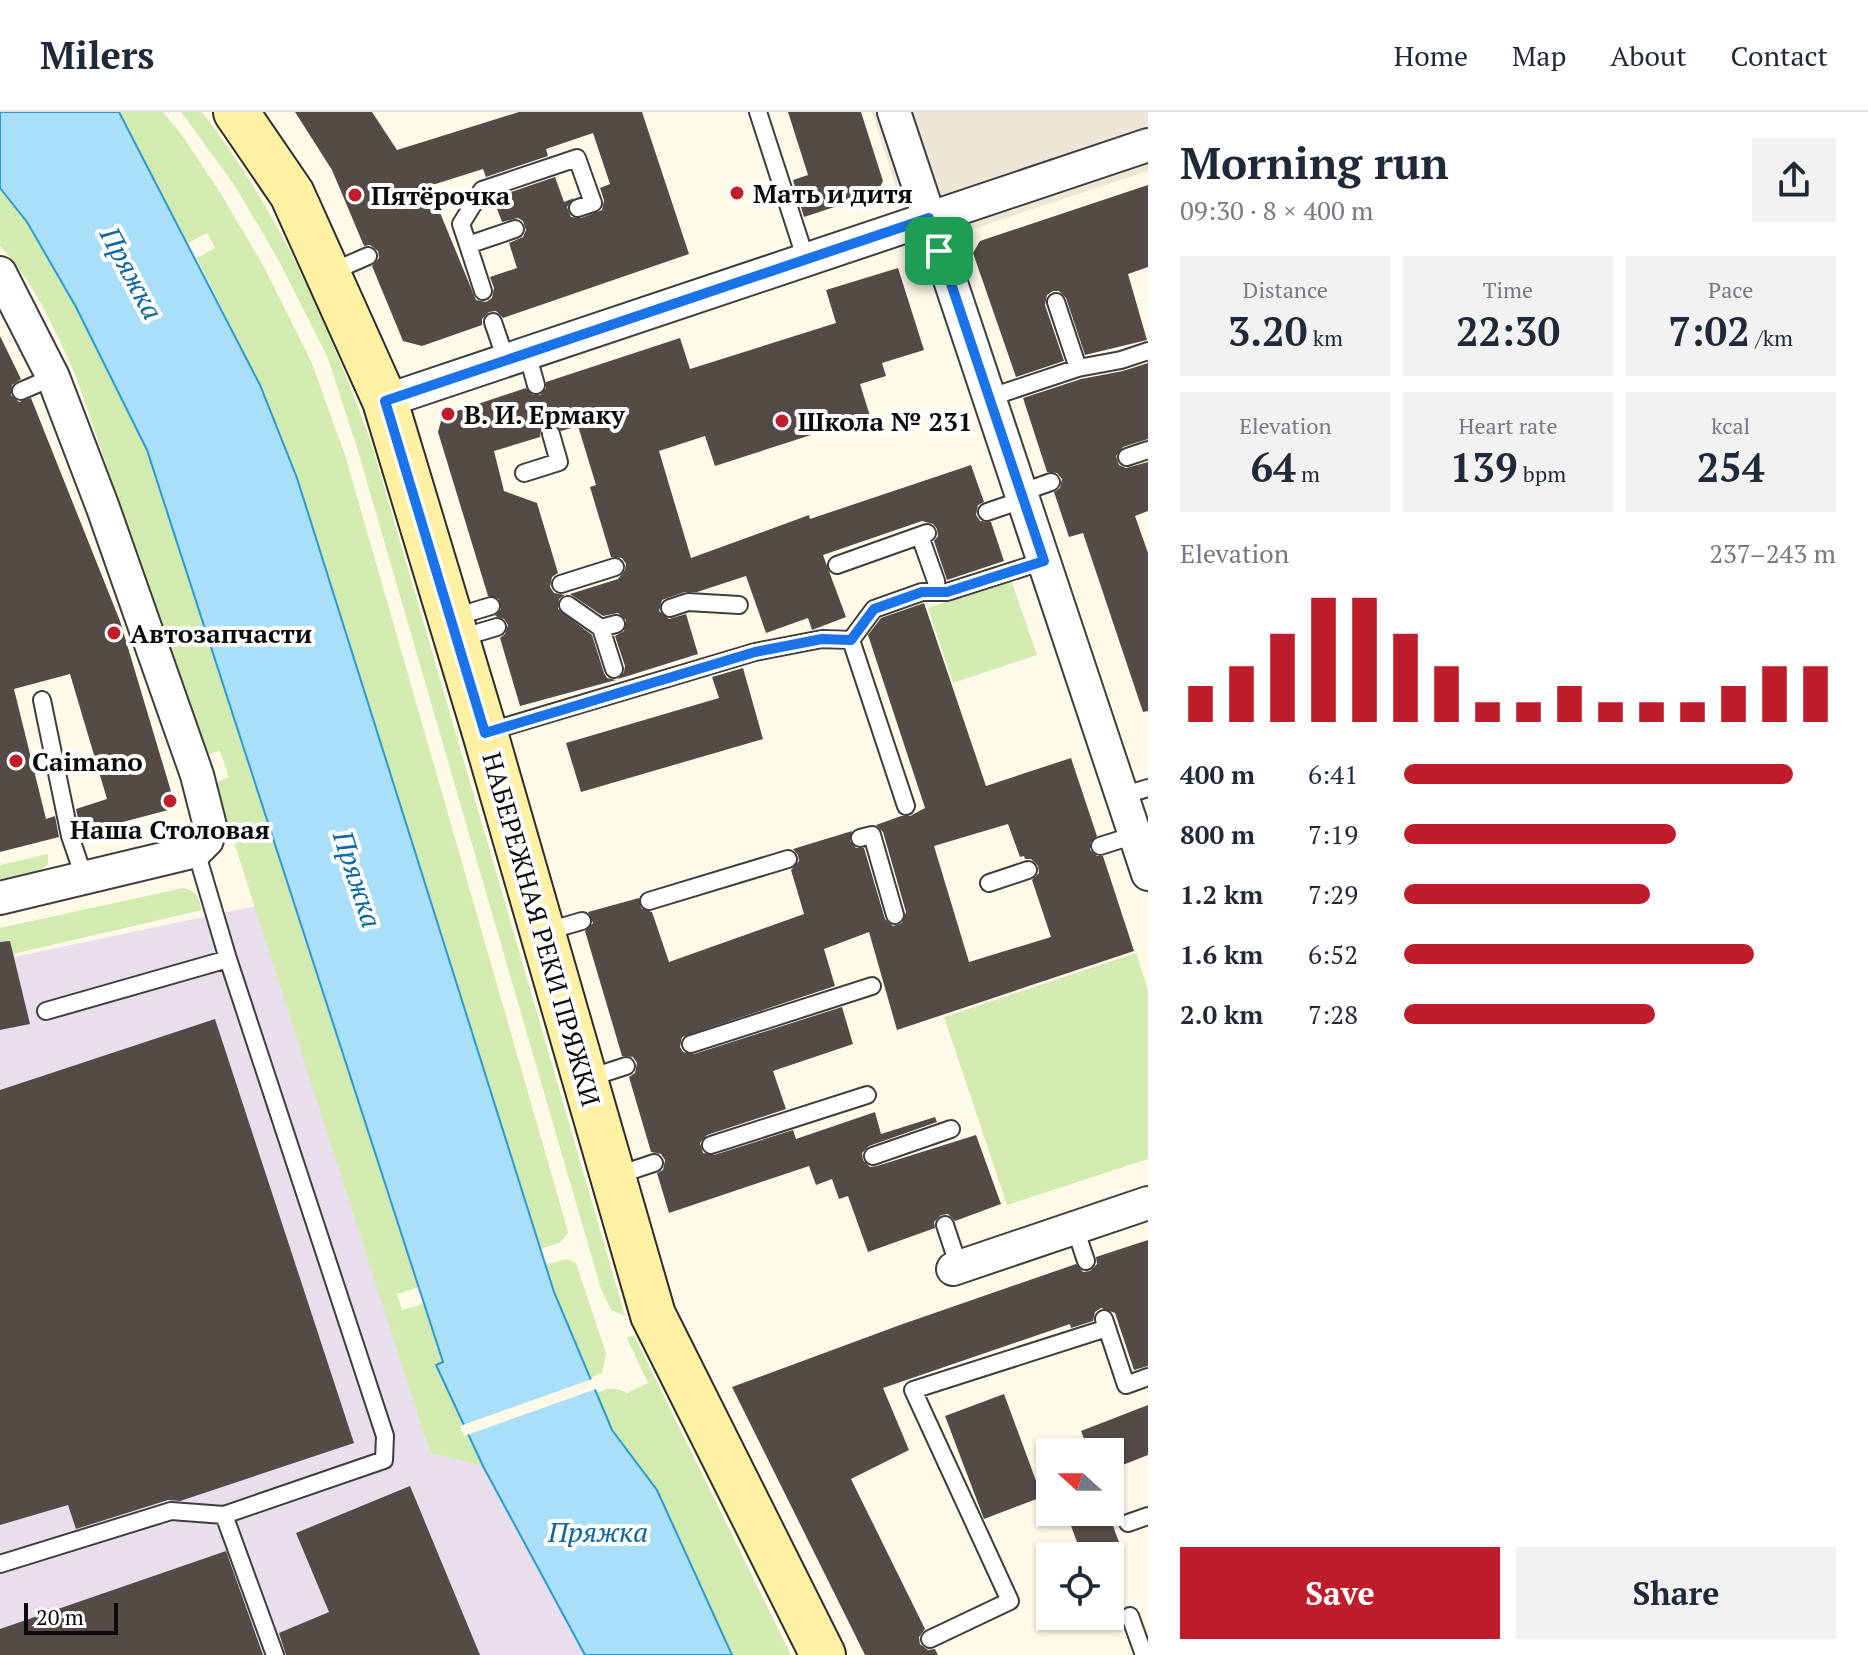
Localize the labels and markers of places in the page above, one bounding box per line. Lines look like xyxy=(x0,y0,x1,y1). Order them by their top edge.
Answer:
place label: Мать и дитя xyxy=(753,176,913,210)
place label: Пятёрочка xyxy=(371,178,511,212)
marker: Мать и дитя xyxy=(728,184,746,202)
marker: Пятёрочка xyxy=(346,186,364,204)
pin xyxy=(905,217,973,285)
place label: В. И. Ермаку xyxy=(464,397,626,431)
place label: Школа № 231 xyxy=(798,404,973,438)
marker: В. И. Ермаку xyxy=(439,405,457,423)
marker: Школа № 231 xyxy=(773,412,791,430)
place label: Автозапчасти xyxy=(130,616,312,650)
marker: Автозапчасти xyxy=(105,624,123,642)
place label: Caimano xyxy=(32,744,143,778)
marker: Caimano xyxy=(7,752,25,770)
marker: Наша Столовая xyxy=(161,792,179,810)
place label: Наша Столовая xyxy=(70,812,270,846)

